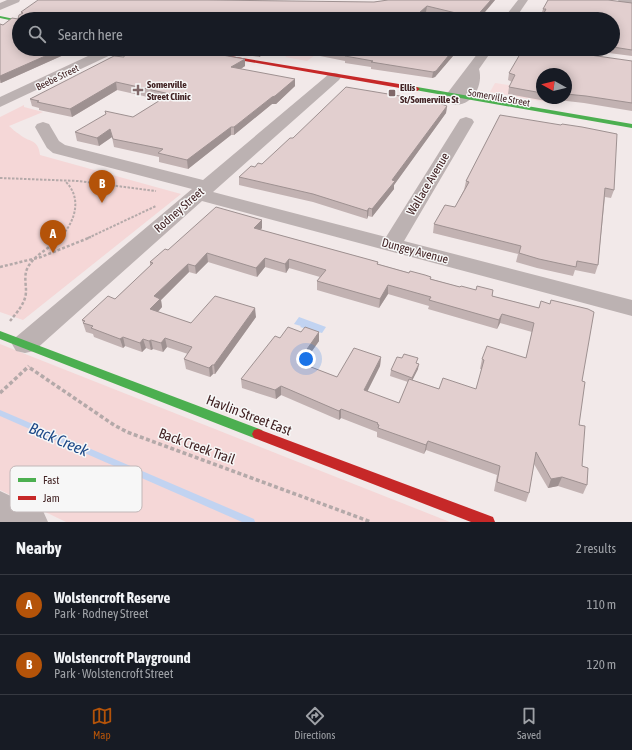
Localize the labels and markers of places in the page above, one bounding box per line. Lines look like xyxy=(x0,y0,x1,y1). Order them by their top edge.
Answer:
place label: Somerville Street Clinic xyxy=(147,79,191,102)
place label: Ellis St/Somerville St xyxy=(400,82,459,105)
marker: Somerville Street Clinic xyxy=(132,84,144,96)
marker: Ellis St/Somerville St xyxy=(387,88,397,98)
pin: B xyxy=(89,170,115,203)
pin: A xyxy=(40,220,66,253)

